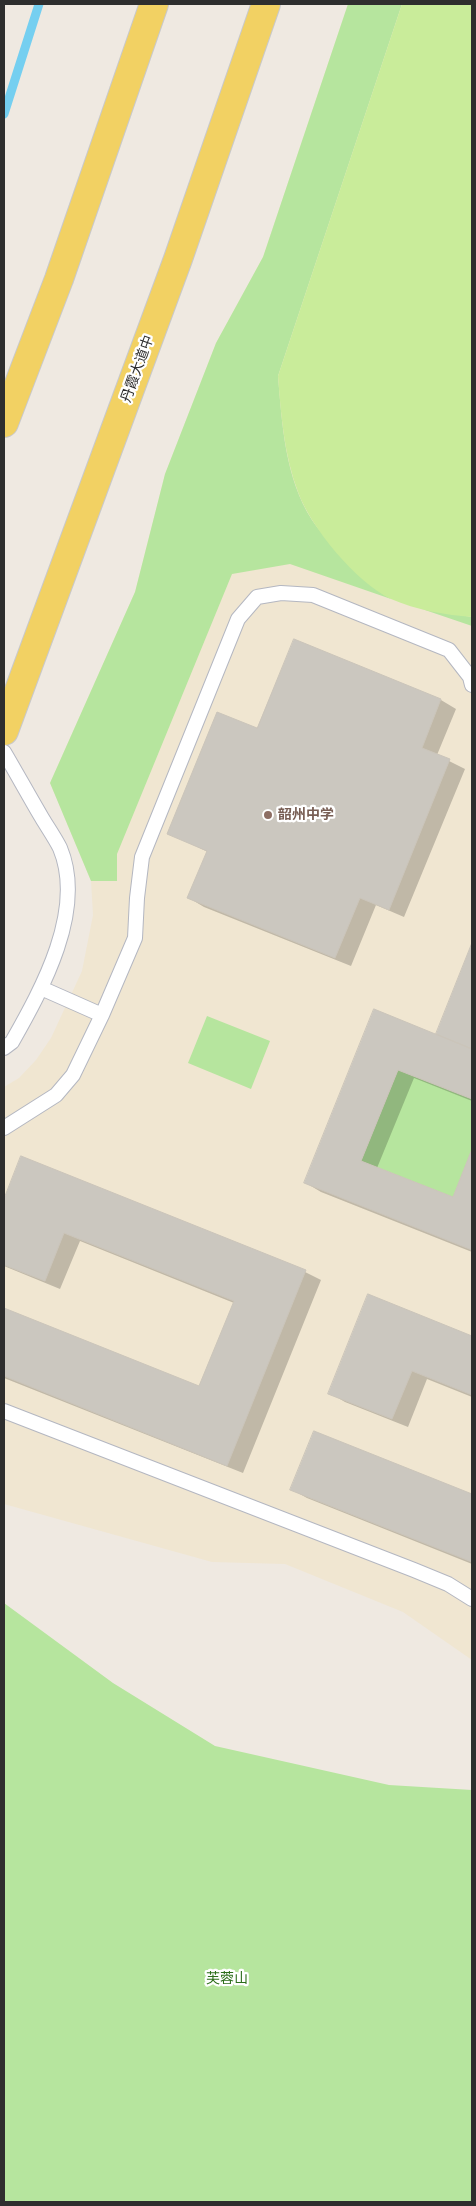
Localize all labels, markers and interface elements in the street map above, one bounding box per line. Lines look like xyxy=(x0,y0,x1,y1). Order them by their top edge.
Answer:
street label: 丹霞大道中 xyxy=(118,333,158,405)
place label: 韶州中学 xyxy=(278,807,334,823)
marker: 韶州中学 xyxy=(262,809,274,821)
park label: 芙蓉山 xyxy=(206,1971,248,1987)

